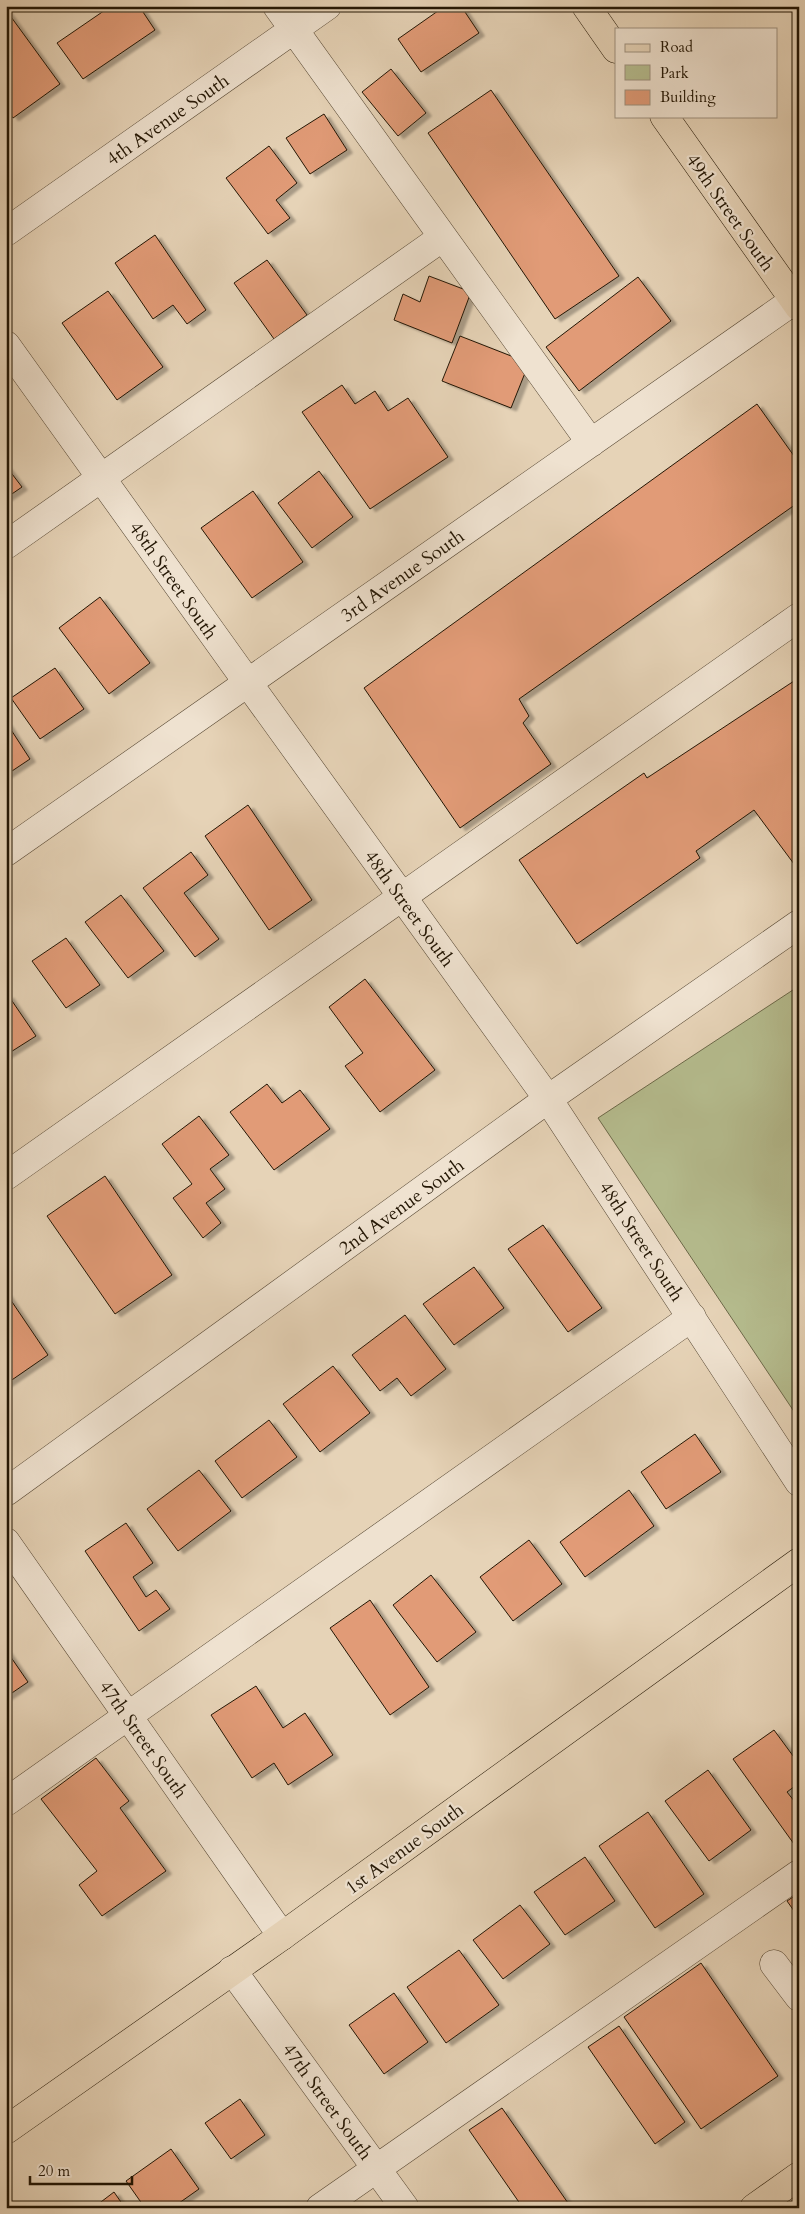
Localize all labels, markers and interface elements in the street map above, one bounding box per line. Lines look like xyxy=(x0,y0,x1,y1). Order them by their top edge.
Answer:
legend xyxy=(615,28,778,118)
text: Road xyxy=(660,37,693,57)
text: Park xyxy=(660,63,689,83)
street label: 4th Avenue South xyxy=(101,67,235,172)
text: Building xyxy=(660,87,716,107)
street label: 49th Street South xyxy=(680,148,781,277)
street label: 48th Street South xyxy=(123,516,224,645)
street label: 3rd Avenue South xyxy=(336,523,470,628)
street label: 48th Street South xyxy=(358,845,461,973)
street label: 2nd Avenue South xyxy=(334,1152,470,1261)
street label: 48th Street South xyxy=(593,1176,690,1307)
street label: 47th Street South xyxy=(93,1675,194,1804)
street label: 1st Avenue South xyxy=(340,1797,470,1901)
street label: 47th Street South xyxy=(276,2038,379,2166)
scale bar xyxy=(30,2154,132,2186)
text: 20 m xyxy=(38,2161,70,2181)

